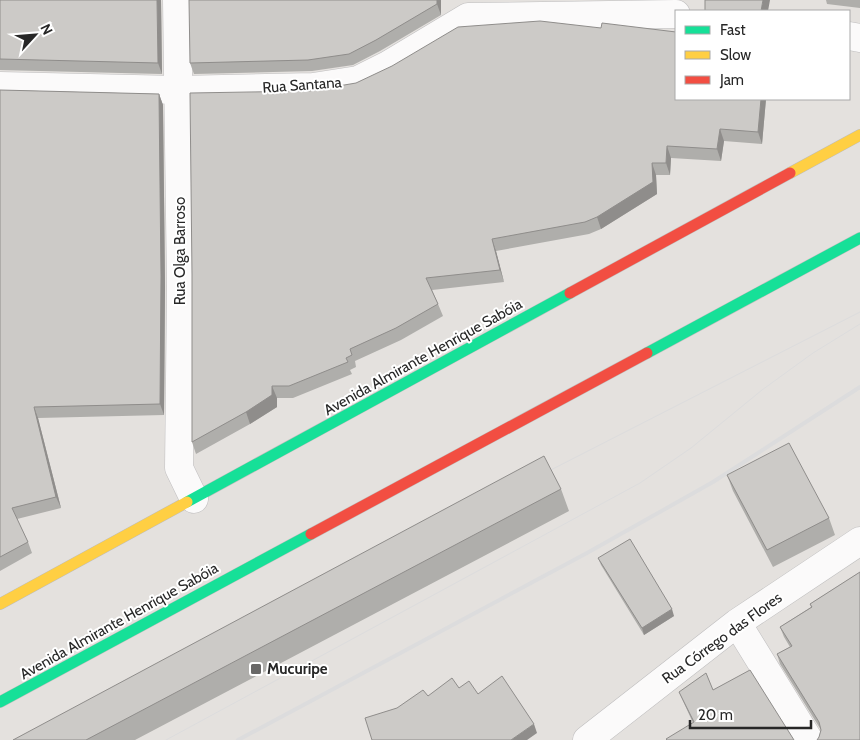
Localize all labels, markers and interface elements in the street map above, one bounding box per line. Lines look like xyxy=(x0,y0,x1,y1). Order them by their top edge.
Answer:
north arrow xyxy=(10,10,60,60)
legend xyxy=(675,10,850,100)
text: N xyxy=(36,21,57,38)
text: Fast xyxy=(720,21,745,39)
text: Slow xyxy=(720,46,751,64)
text: Jam xyxy=(719,71,744,89)
street label: Rua Santana xyxy=(262,73,343,97)
street label: Rua Olga Barroso xyxy=(171,197,189,305)
street label: Avenida Almirante Henrique Sabóia xyxy=(321,294,526,419)
street label: Avenida Almirante Henrique Sabóia xyxy=(17,558,222,683)
street label: Rua Córrego das Flores xyxy=(659,588,785,688)
place label: Mucuripe xyxy=(267,660,328,678)
marker: Mucuripe xyxy=(249,662,263,676)
scale bar xyxy=(690,698,811,730)
text: 20 m xyxy=(698,706,733,724)

